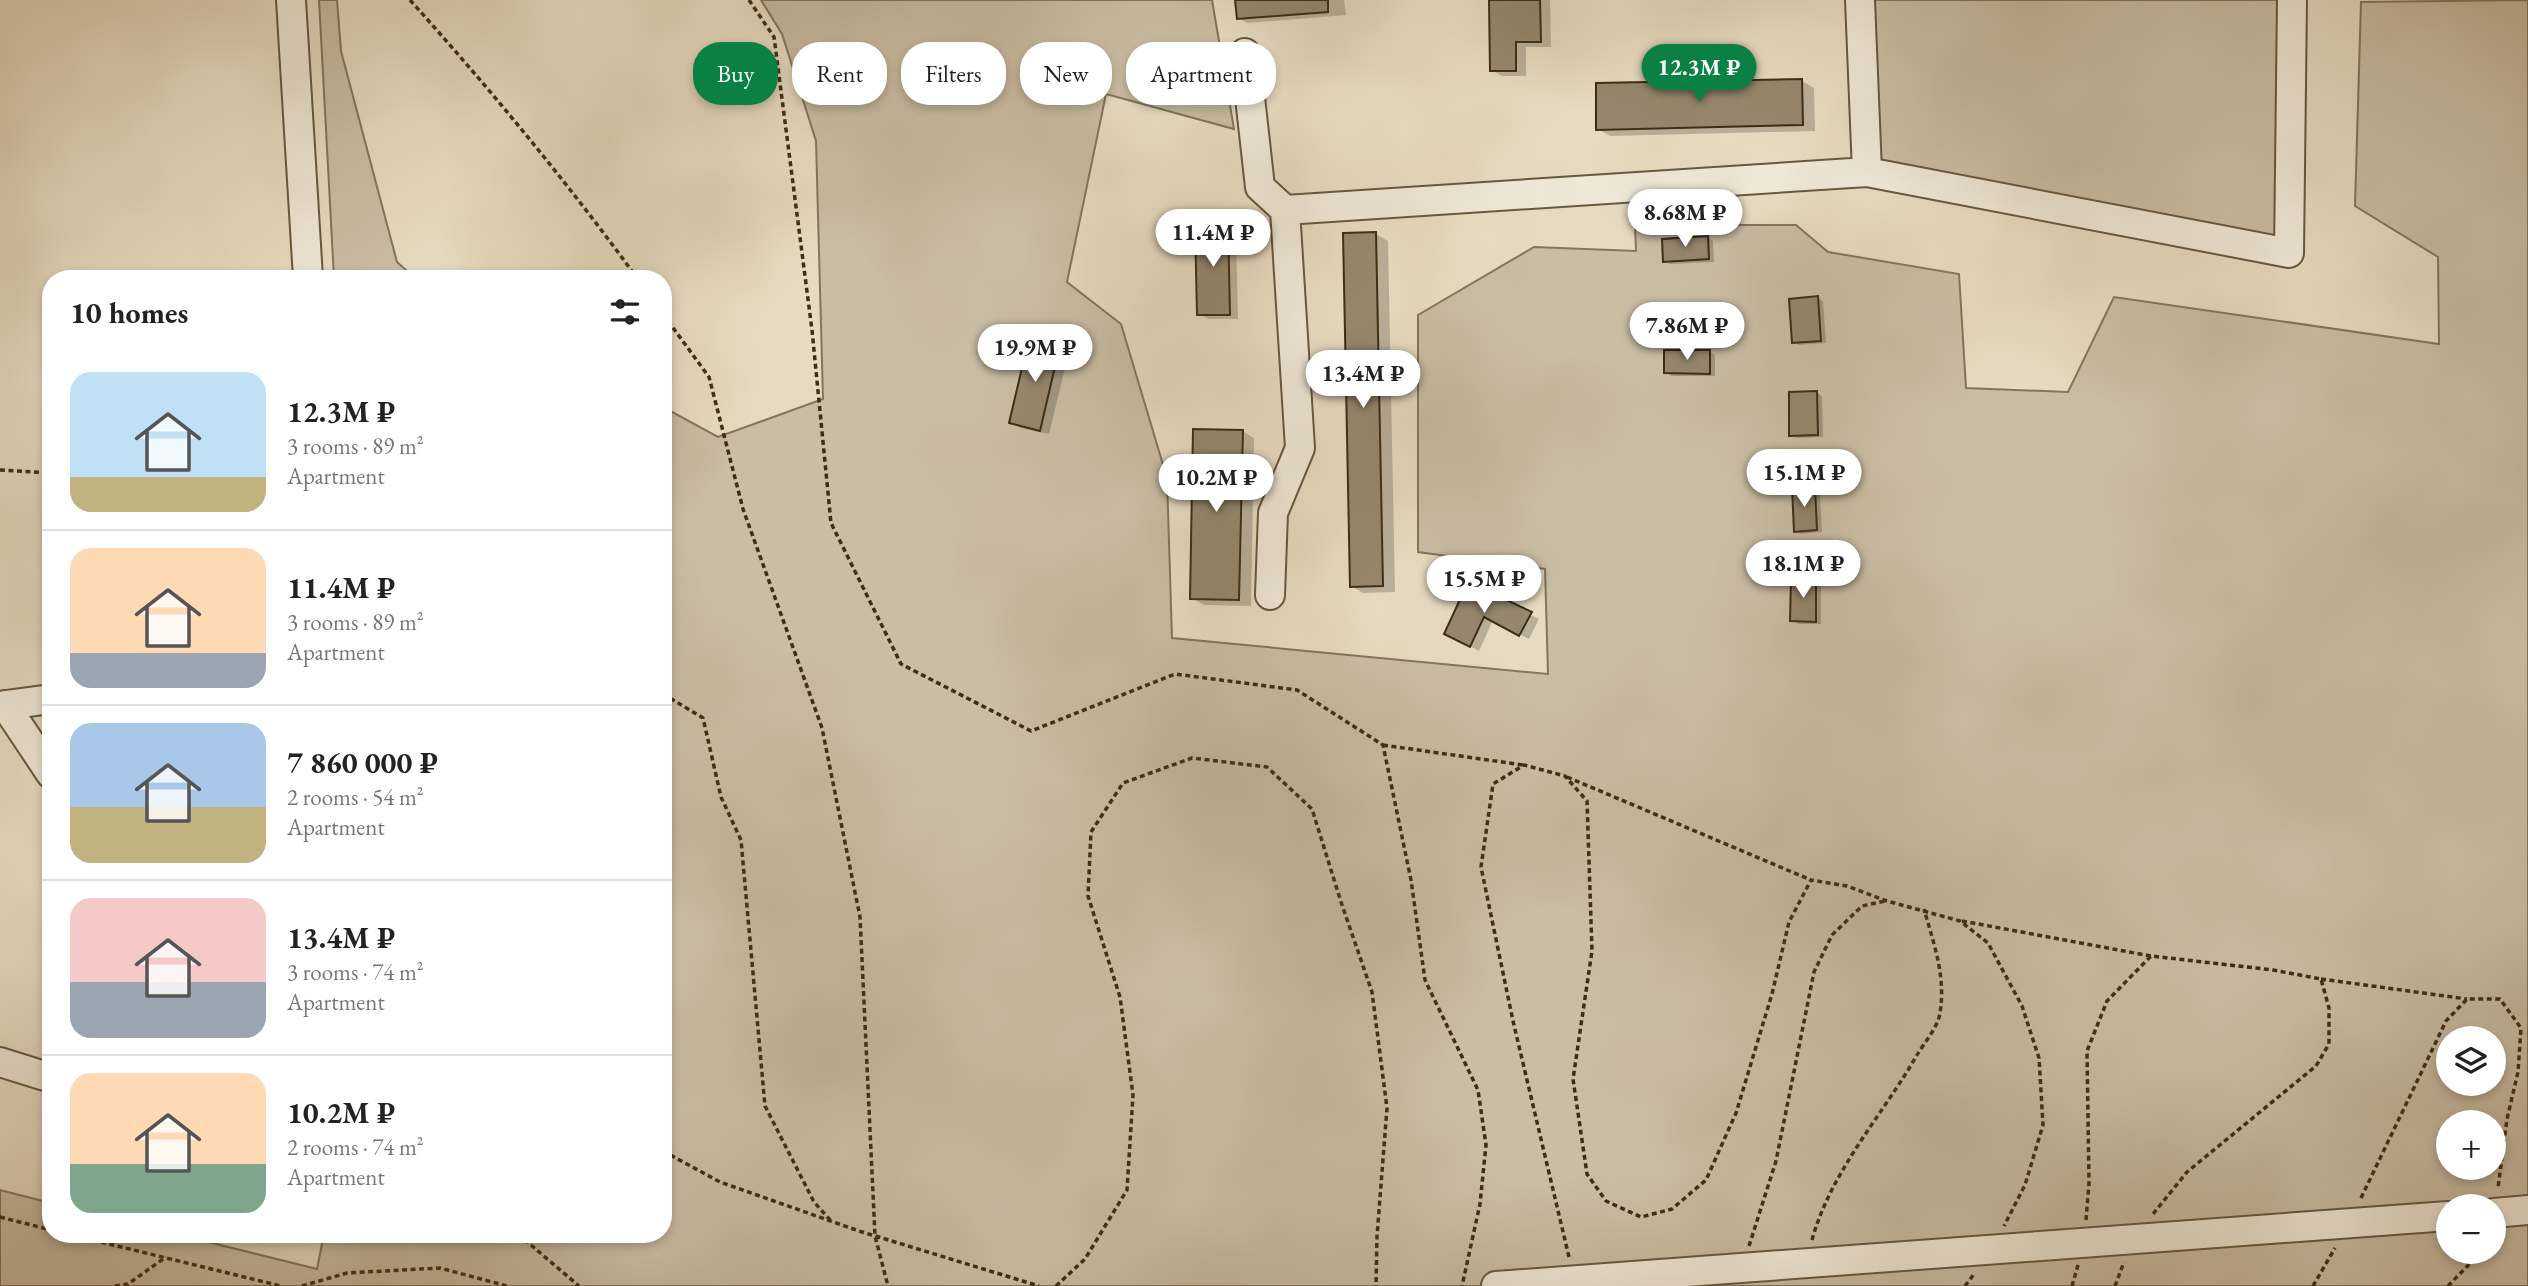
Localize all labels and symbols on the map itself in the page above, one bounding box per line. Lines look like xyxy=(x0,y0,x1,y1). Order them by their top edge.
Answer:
pin: 12.3M ₽ xyxy=(1634,44,1764,104)
pin: 8.68M ₽ xyxy=(1620,190,1750,249)
pin: 11.4M ₽ xyxy=(1148,210,1278,269)
pin: 7.86M ₽ xyxy=(1622,302,1752,362)
pin: 19.9M ₽ xyxy=(970,324,1100,384)
pin: 13.4M ₽ xyxy=(1298,350,1428,410)
pin: 15.1M ₽ xyxy=(1739,449,1869,509)
pin: 10.2M ₽ xyxy=(1151,454,1281,514)
pin: 18.1M ₽ xyxy=(1738,540,1868,600)
pin: 15.5M ₽ xyxy=(1419,556,1549,615)

